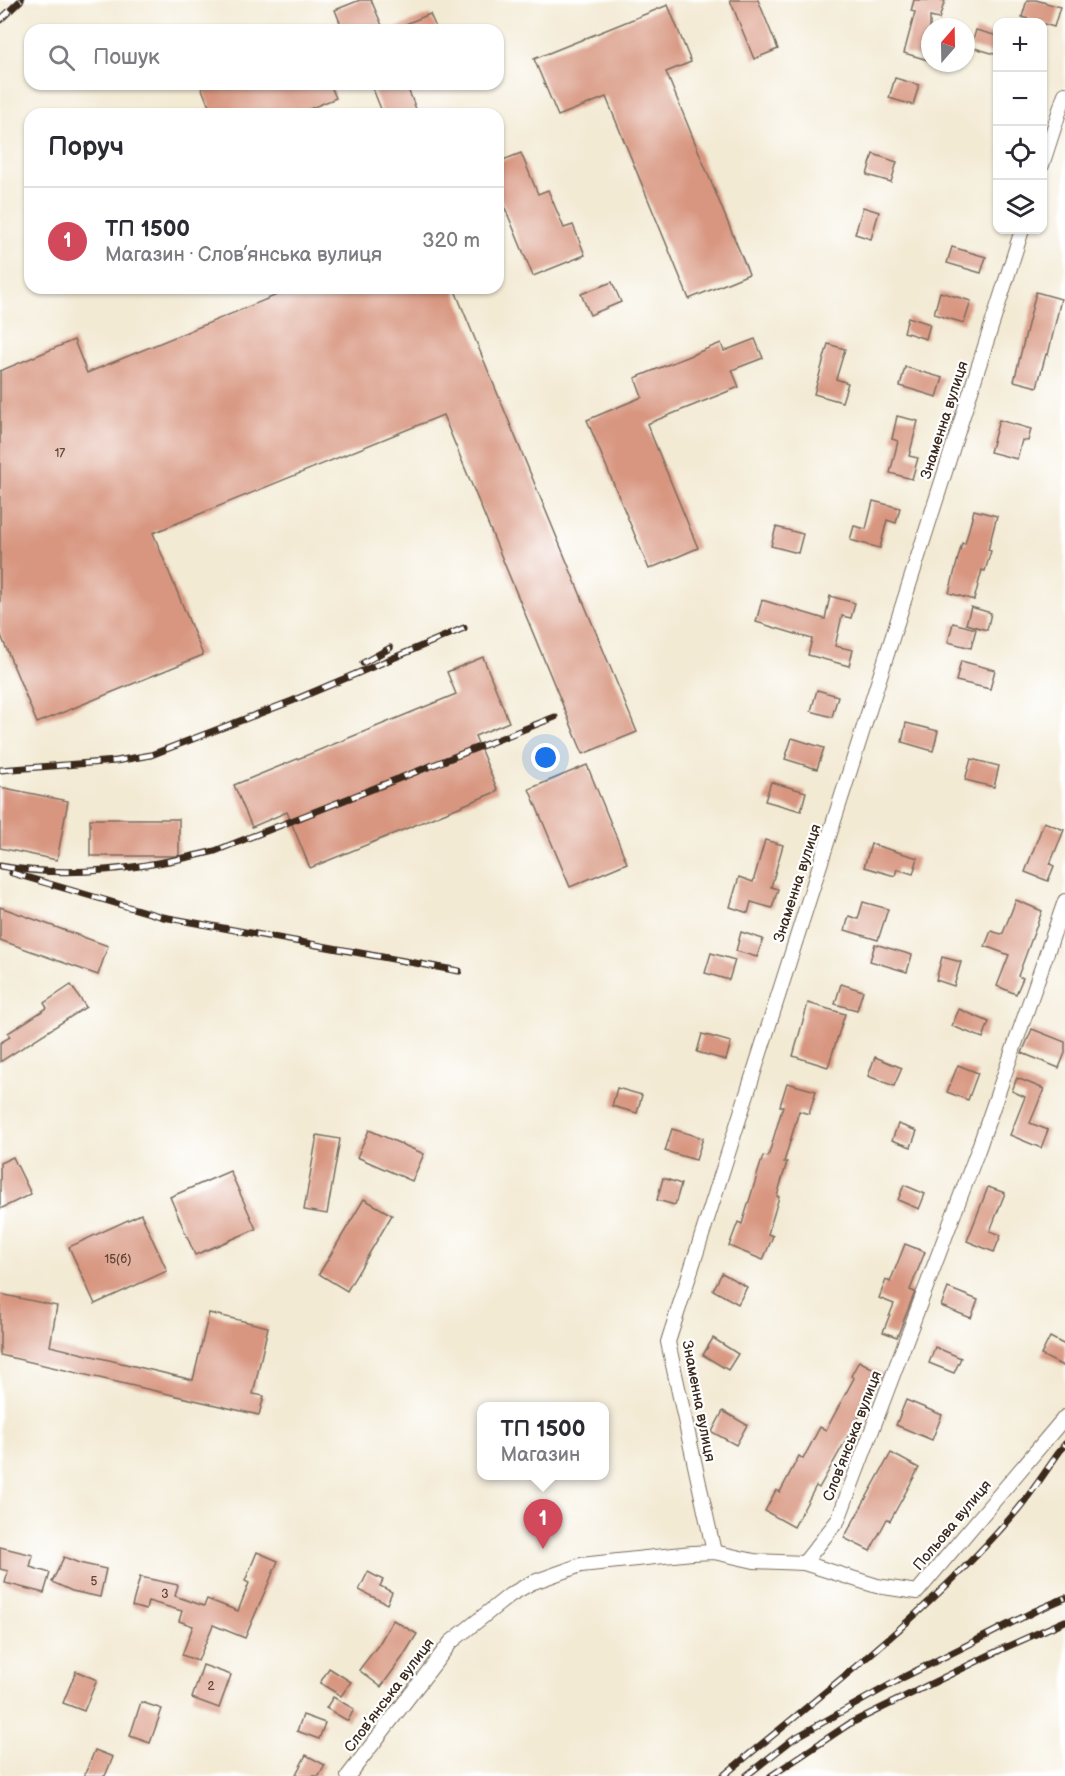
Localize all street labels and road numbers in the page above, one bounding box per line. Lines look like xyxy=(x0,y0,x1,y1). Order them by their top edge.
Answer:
street label: Знаменна вулиця xyxy=(916,359,973,482)
street label: Знаменна вулиця xyxy=(769,822,826,945)
street label: Знаменна вулиця xyxy=(677,1339,720,1463)
street label: Слов’янська вулиця xyxy=(819,1368,886,1504)
street label: Польова вулиця xyxy=(909,1476,996,1574)
street label: Слов’янська вулиця xyxy=(340,1634,439,1756)

